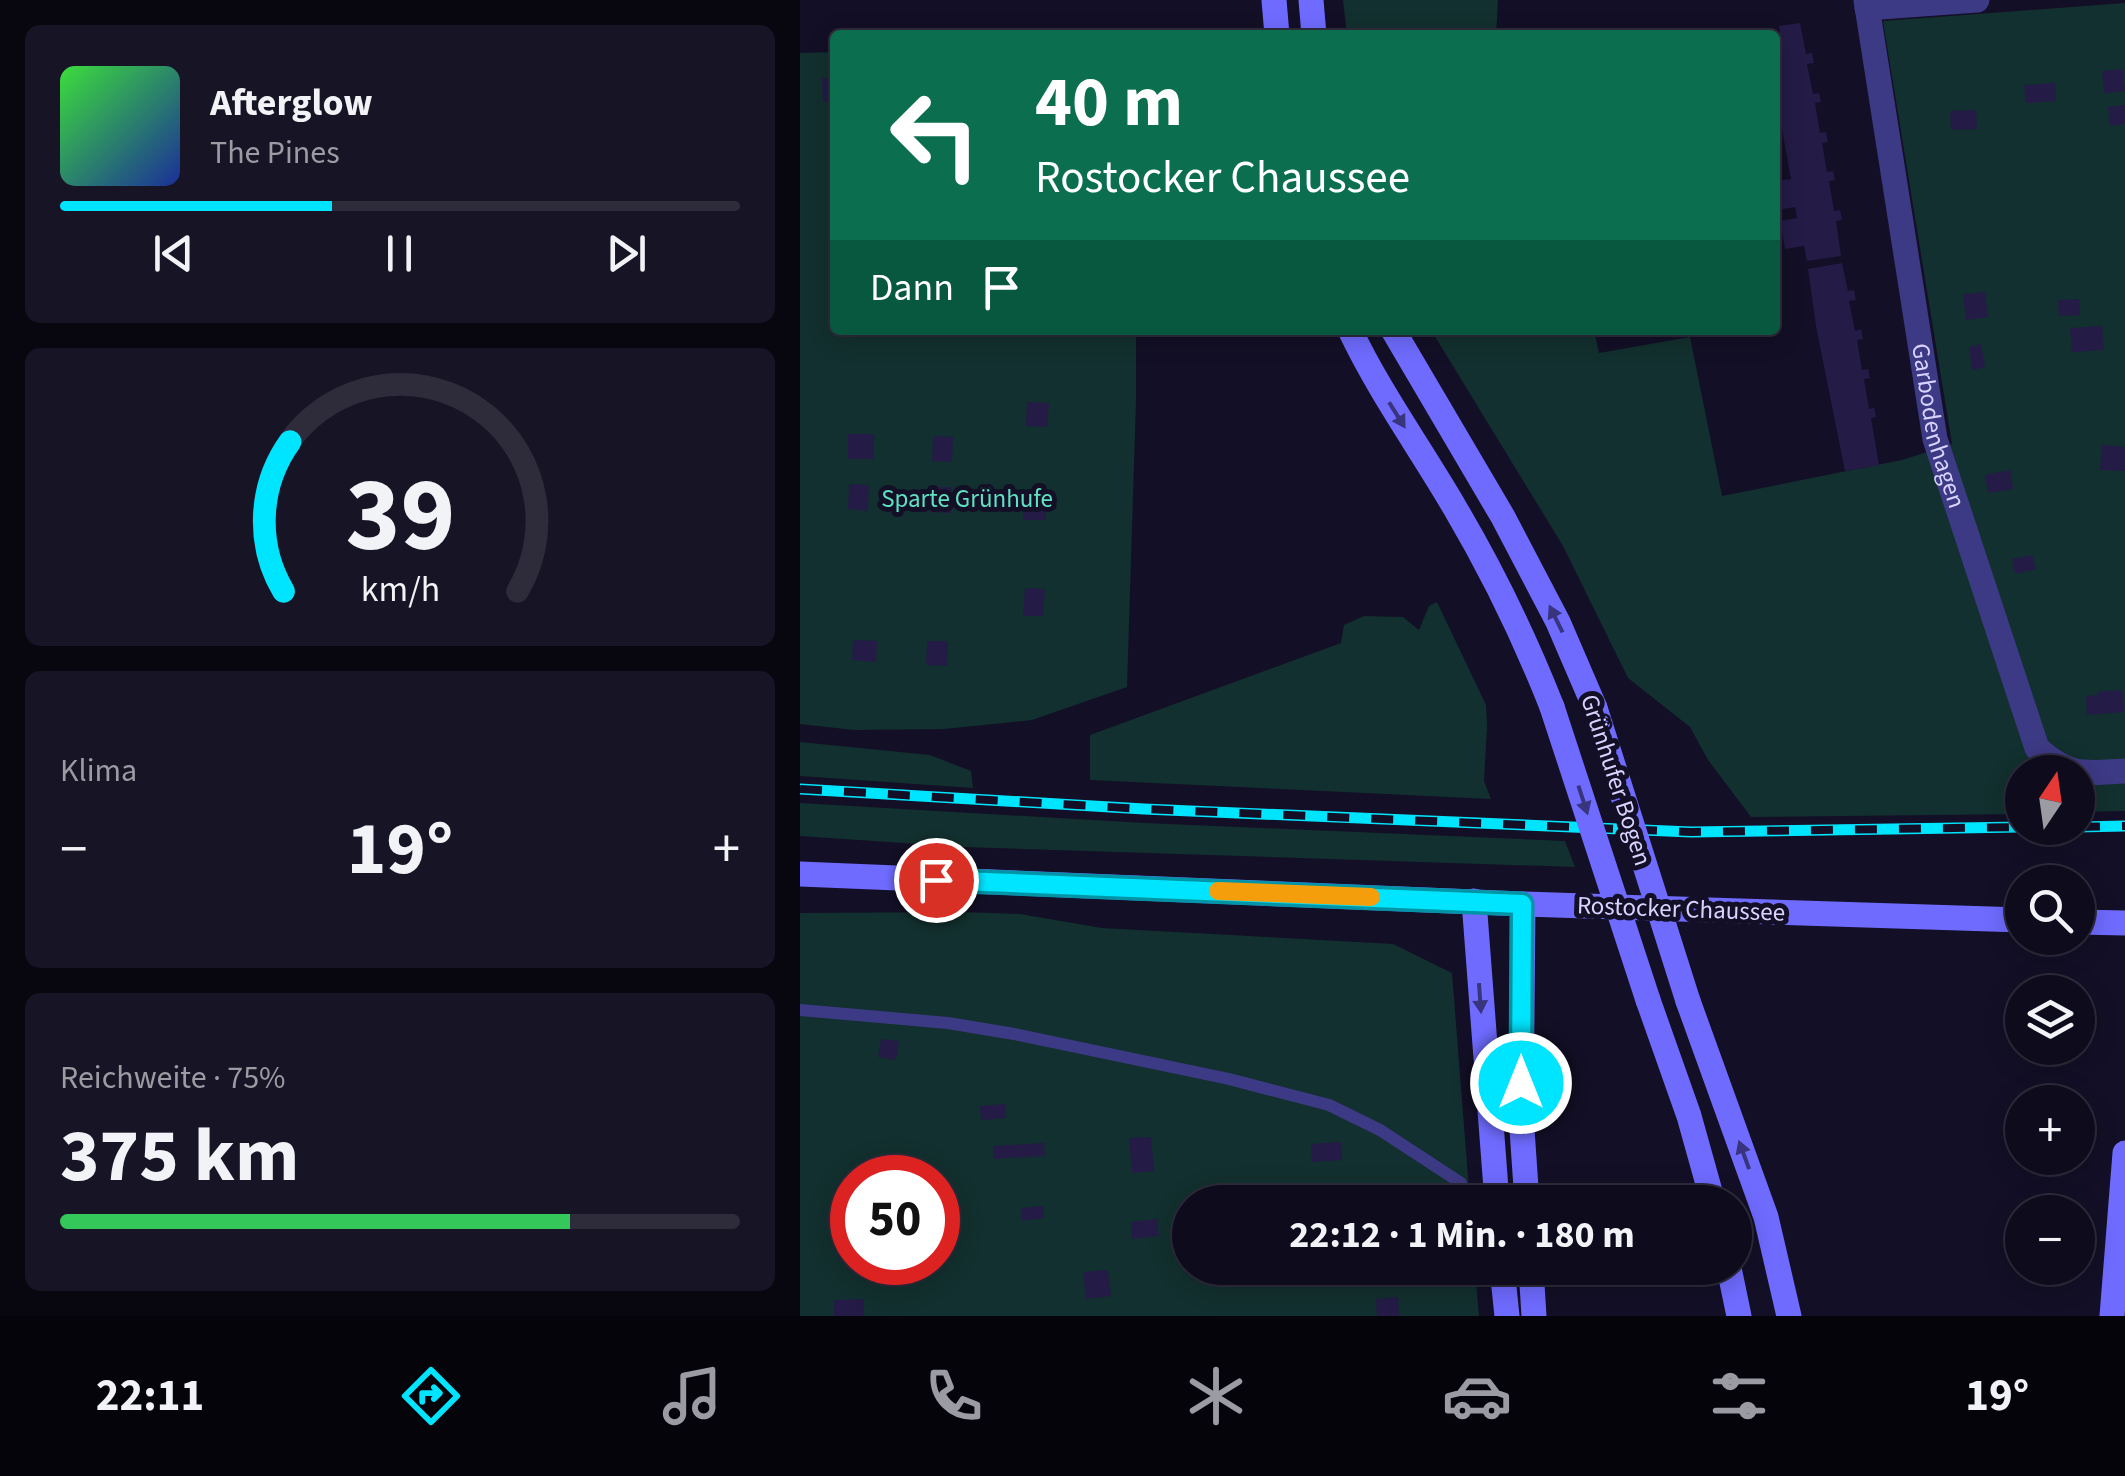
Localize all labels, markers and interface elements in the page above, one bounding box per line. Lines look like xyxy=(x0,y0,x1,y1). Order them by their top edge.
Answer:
text: 40 m xyxy=(1035,53,1183,153)
icon: left xyxy=(870,70,1000,200)
text: Afterglow xyxy=(210,76,373,130)
text: The Pines xyxy=(210,130,340,176)
text: Rostocker Chaussee xyxy=(1035,146,1410,210)
icon: previous xyxy=(146,226,201,281)
icon: pause xyxy=(372,226,427,281)
icon: next xyxy=(599,226,654,281)
icon: arrive xyxy=(974,260,1029,315)
text: Dann xyxy=(870,261,954,315)
street label: Garbodenhagen xyxy=(1902,341,1975,513)
one-way arrow xyxy=(1388,401,1405,429)
text: 39 xyxy=(345,443,455,591)
park label: Sparte Grünhufe xyxy=(881,481,1053,517)
text: km/h xyxy=(360,564,440,615)
one-way arrow xyxy=(1548,604,1565,633)
street label: Grünhufer Bogen xyxy=(1571,690,1661,870)
text: Klima xyxy=(60,748,137,794)
north arrow xyxy=(2005,755,2095,845)
map controls xyxy=(2005,755,2095,1285)
one-way arrow xyxy=(1576,785,1591,815)
text: 19° xyxy=(347,796,453,903)
text: − xyxy=(60,811,87,889)
text: + xyxy=(713,811,740,889)
pin xyxy=(894,838,979,923)
icon: arrive xyxy=(909,853,964,908)
button: search xyxy=(2005,865,2095,955)
street label: Rostocker Chaussee xyxy=(1576,887,1786,931)
button: layers xyxy=(2005,975,2095,1065)
one-way arrow xyxy=(1473,983,1489,1015)
position arrow xyxy=(1469,1031,1573,1135)
text: Reichweite · 75% xyxy=(60,1055,285,1101)
button: + xyxy=(2005,1085,2095,1175)
text: 375 km xyxy=(60,1103,299,1210)
one-way arrow xyxy=(1736,1140,1751,1170)
speed limit sign: 50 xyxy=(830,1155,960,1285)
button: − xyxy=(2005,1195,2095,1285)
text: 22:12 · 1 Min. · 180 m xyxy=(1289,1208,1635,1262)
icon: directions xyxy=(396,1361,466,1431)
icon: music xyxy=(657,1361,727,1431)
icon: phone xyxy=(919,1361,989,1431)
icon: climate xyxy=(1181,1361,1251,1431)
icon: car xyxy=(1442,1361,1512,1431)
icon: filters xyxy=(1704,1361,1774,1431)
text: 22:11 xyxy=(96,1364,204,1428)
text: 19° xyxy=(1965,1364,2029,1428)

